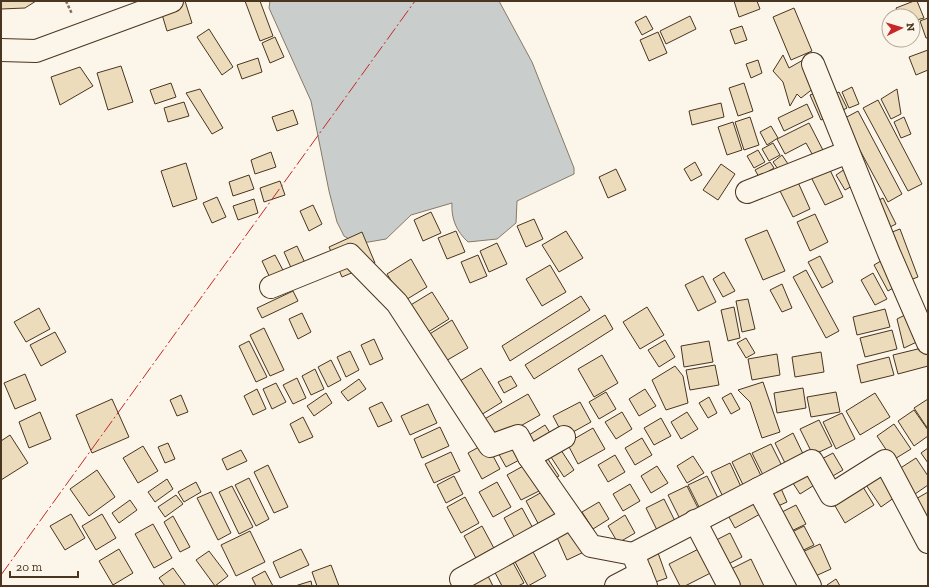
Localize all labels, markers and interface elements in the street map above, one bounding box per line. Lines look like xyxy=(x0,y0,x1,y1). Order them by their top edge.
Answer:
north arrow xyxy=(881,8,921,48)
text: N xyxy=(904,22,917,33)
scale bar xyxy=(10,553,78,579)
text: 20 m xyxy=(16,560,43,574)

